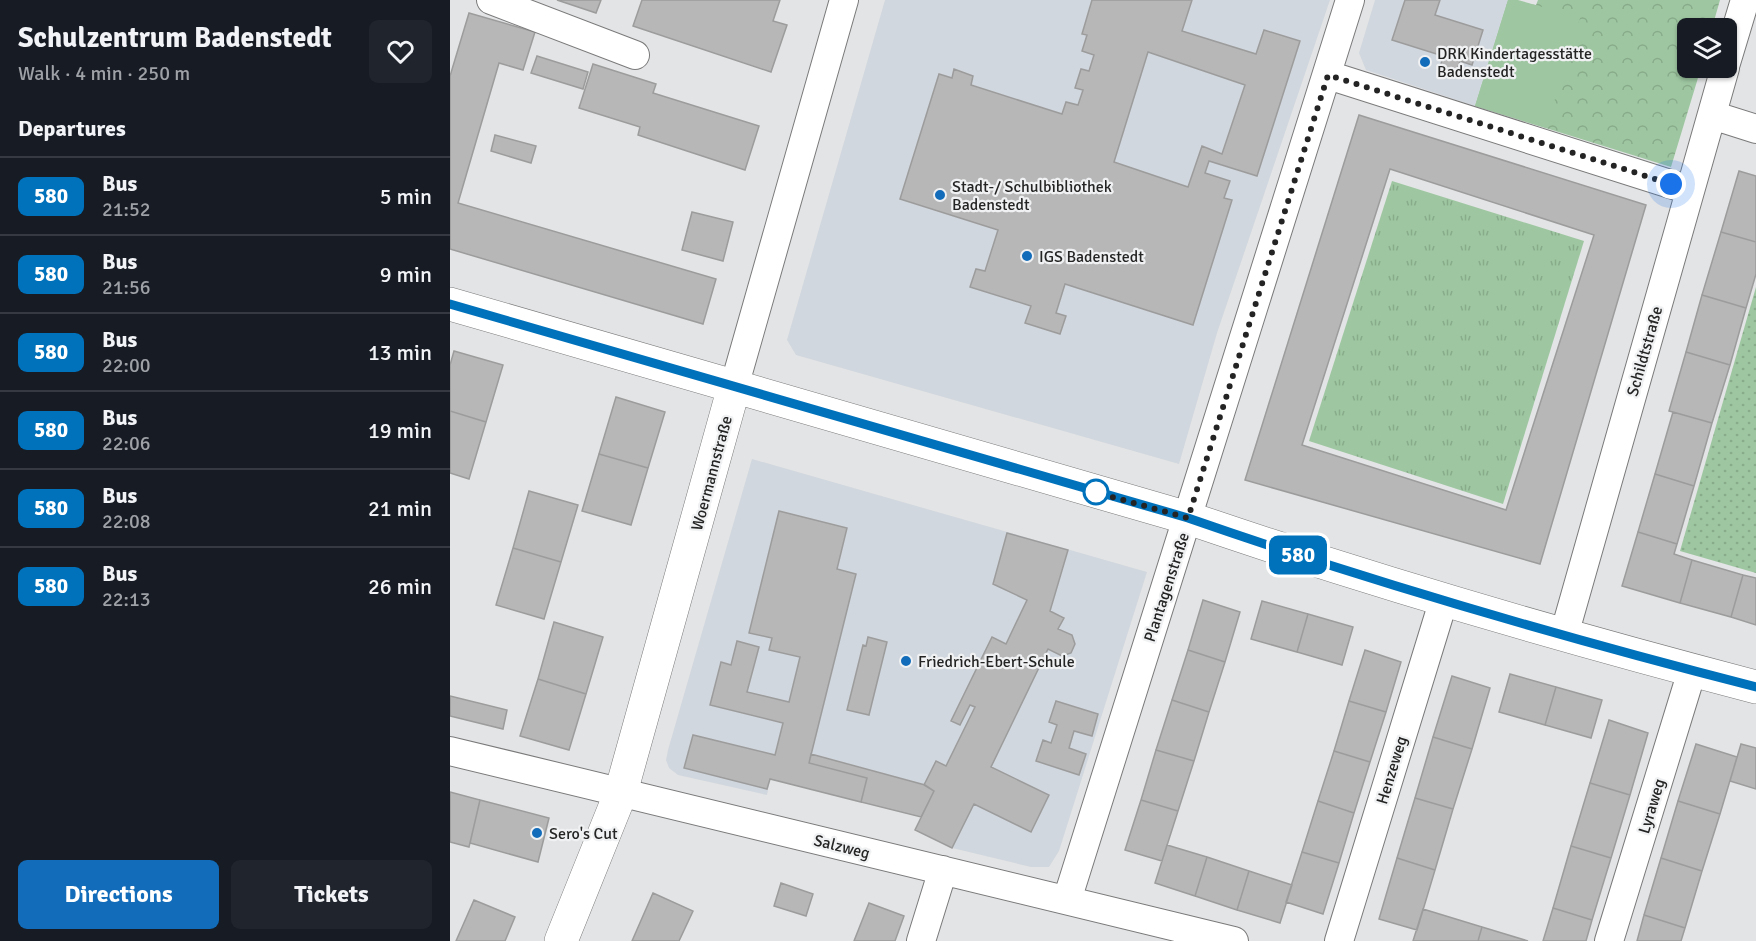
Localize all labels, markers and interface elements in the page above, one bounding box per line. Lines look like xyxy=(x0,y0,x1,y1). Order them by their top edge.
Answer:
map controls xyxy=(1677,18,1737,78)
button: layers xyxy=(1677,18,1737,78)
button: heart xyxy=(369,20,432,83)
text: Schulzentrum Badenstedt xyxy=(18,21,332,55)
place label: DRK Kindertagesstätte Badenstedt xyxy=(1437,44,1592,82)
marker: DRK Kindertagesstätte Badenstedt xyxy=(1418,55,1432,69)
text: Walk · 4 min · 250 m xyxy=(18,61,190,86)
text: Departures xyxy=(18,115,126,142)
your location xyxy=(1656,169,1686,199)
text: Bus xyxy=(102,170,137,197)
place label: Stadt-/ Schulbibliothek Badenstedt xyxy=(952,177,1112,215)
text: 580 xyxy=(34,183,68,209)
text: 5 min xyxy=(380,183,432,210)
marker: Stadt-/ Schulbibliothek Badenstedt xyxy=(933,188,947,202)
text: 21:52 xyxy=(102,197,151,222)
place label: IGS Badenstedt xyxy=(1039,247,1144,267)
text: Bus xyxy=(102,248,137,275)
marker: IGS Badenstedt xyxy=(1020,249,1034,263)
text: 580 xyxy=(34,261,68,287)
text: 9 min xyxy=(380,261,432,288)
text: 21:56 xyxy=(102,275,151,300)
street label: Schildtstraße xyxy=(1623,304,1667,399)
text: Bus xyxy=(102,326,137,353)
text: 580 xyxy=(34,339,68,365)
text: 13 min xyxy=(368,339,432,366)
text: 22:00 xyxy=(102,353,151,378)
text: Bus xyxy=(102,404,137,431)
street label: Woermannstraße xyxy=(687,414,737,533)
text: 580 xyxy=(34,417,68,443)
text: 19 min xyxy=(368,417,432,444)
text: 22:06 xyxy=(102,431,151,456)
unlabelled marker xyxy=(1083,479,1109,505)
text: Bus xyxy=(102,482,137,509)
text: 580 xyxy=(34,495,68,521)
text: 21 min xyxy=(368,495,432,522)
text: 22:08 xyxy=(102,509,151,534)
street label: Plantagenstraße xyxy=(1140,530,1194,645)
line badge: 580 xyxy=(1264,536,1332,574)
text: 580 xyxy=(1281,542,1315,568)
text: Bus xyxy=(102,560,137,587)
text: 580 xyxy=(34,573,68,599)
text: 26 min xyxy=(368,573,432,600)
text: 22:13 xyxy=(102,587,151,612)
place label: Friedrich-Ebert-Schule xyxy=(918,652,1075,672)
marker: Friedrich-Ebert-Schule xyxy=(899,654,913,668)
street label: Henzeweg xyxy=(1372,734,1412,807)
street label: Lyraweg xyxy=(1634,776,1670,836)
place label: Sero's Cut xyxy=(549,824,618,844)
marker: Sero's Cut xyxy=(530,826,544,840)
street label: Salzweg xyxy=(812,830,872,864)
button: Directions xyxy=(18,860,219,929)
button: Tickets xyxy=(231,860,432,929)

